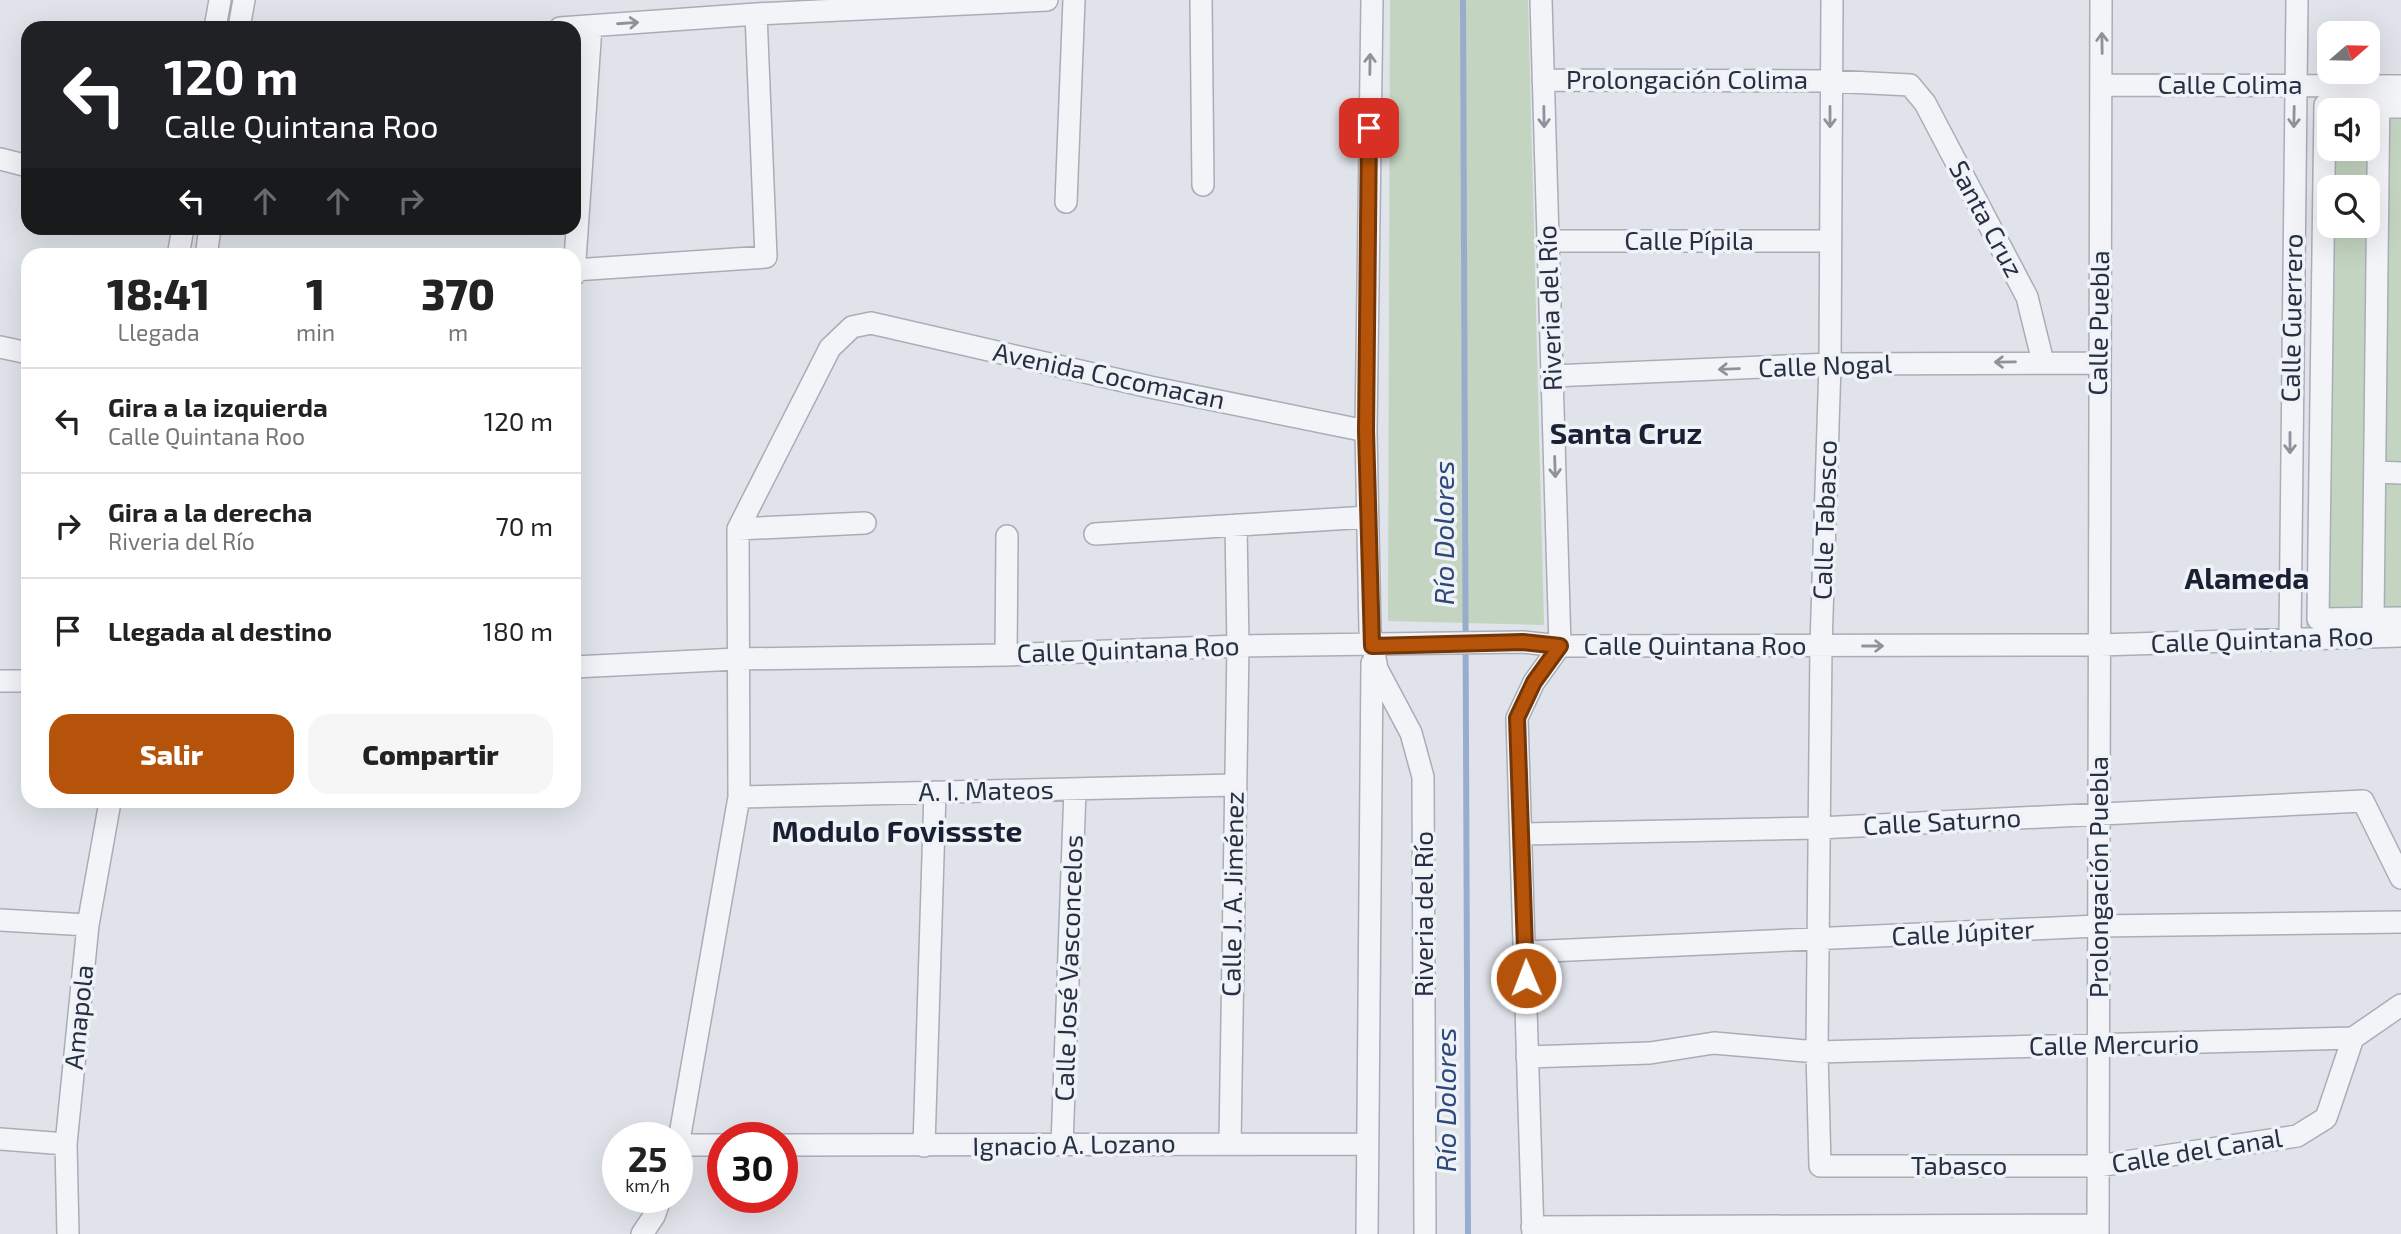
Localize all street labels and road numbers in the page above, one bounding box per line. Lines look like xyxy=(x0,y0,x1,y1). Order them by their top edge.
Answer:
street label: Prolongación Colima xyxy=(1566,63,1808,94)
street label: Calle Colima xyxy=(2157,68,2303,99)
street label: Santa Cruz xyxy=(1944,155,2031,282)
street label: Calle Pípila xyxy=(1624,224,1754,255)
street label: Riveria del Río xyxy=(1530,225,1567,392)
street label: Calle Guerrero xyxy=(2274,233,2307,403)
street label: Calle Puebla xyxy=(2081,250,2114,396)
street label: Avenida Cocomacan xyxy=(991,335,1228,414)
street label: Calle Nogal xyxy=(1758,347,1893,382)
street label: Calle Tabasco xyxy=(1805,439,1842,601)
street label: Calle Quintana Roo xyxy=(2150,619,2374,658)
street label: Calle Quintana Roo xyxy=(1016,629,1240,668)
street label: Calle Quintana Roo xyxy=(1584,629,1806,660)
street label: Prolongación Puebla xyxy=(2082,756,2113,998)
street label: A. I. Mateos xyxy=(918,773,1054,806)
street label: Calle J. A. Jiménez xyxy=(1214,791,1249,997)
street label: Calle Saturno xyxy=(1862,801,2022,840)
street label: Riveria del Río xyxy=(1407,831,1438,997)
street label: Calle José Vasconcelos xyxy=(1047,834,1088,1102)
street label: Calle Júpiter xyxy=(1891,912,2035,951)
street label: Amapola xyxy=(57,963,98,1071)
street label: Calle Mercurio xyxy=(2029,1027,2199,1060)
street label: Calle del Canal xyxy=(2109,1121,2285,1178)
street label: Ignacio A. Lozano xyxy=(972,1126,1176,1161)
street label: Tabasco xyxy=(1911,1149,2007,1180)

